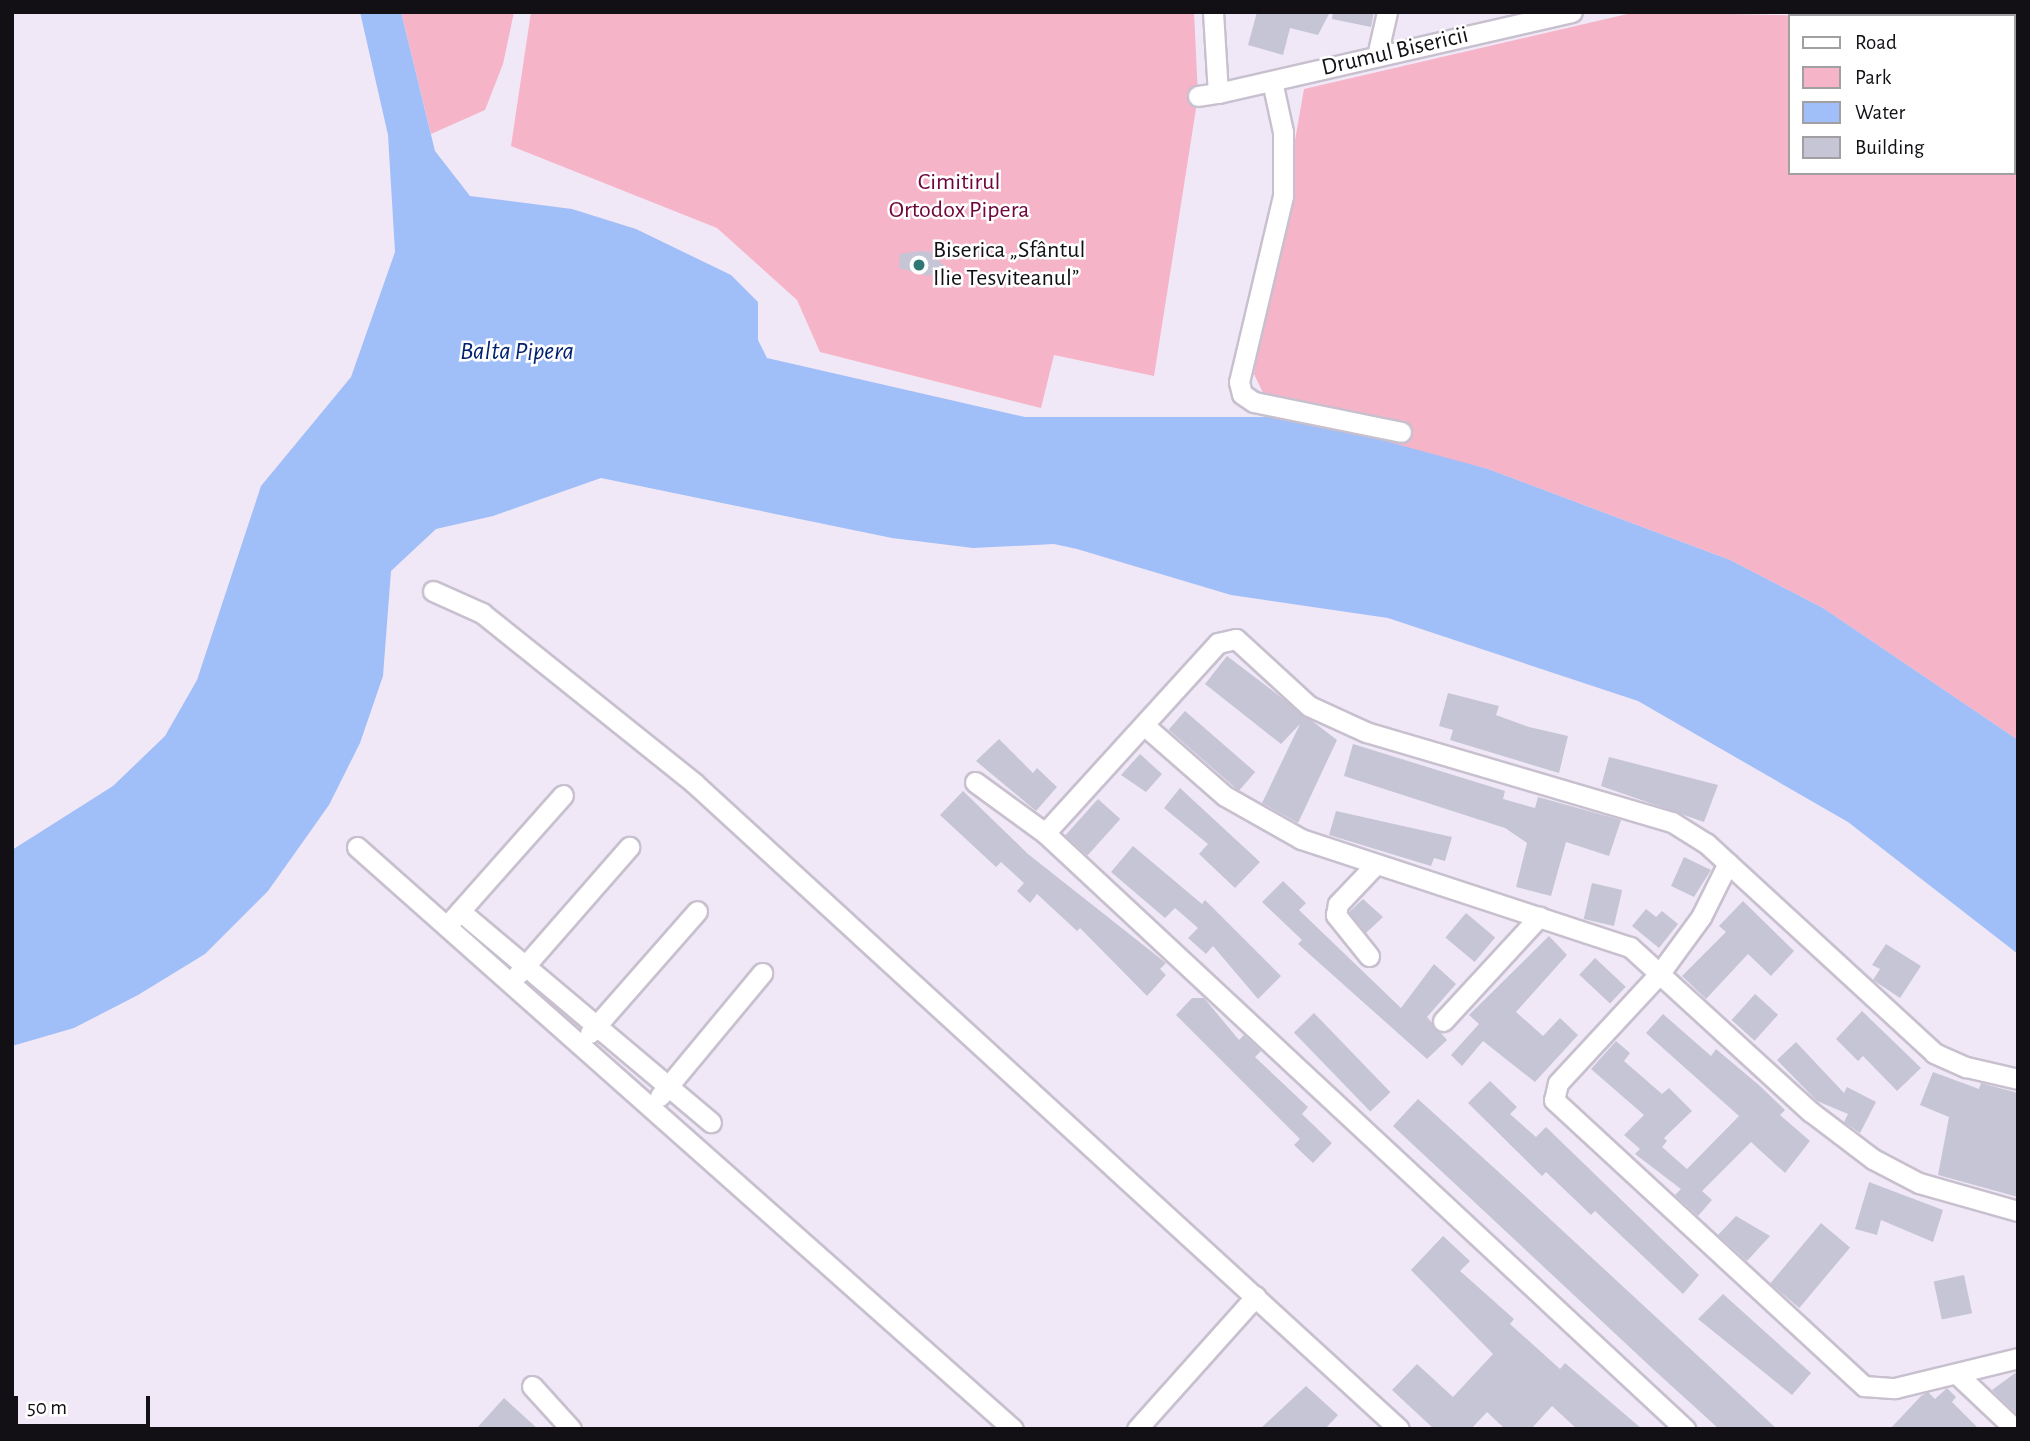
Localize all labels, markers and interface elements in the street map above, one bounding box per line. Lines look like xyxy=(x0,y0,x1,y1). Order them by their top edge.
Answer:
legend xyxy=(1788,14,2016,175)
street label: Drumul Bisericii xyxy=(1319,21,1471,83)
text: Road xyxy=(1855,32,1897,53)
text: Park xyxy=(1855,67,1891,88)
text: Water xyxy=(1855,102,1905,123)
text: Building xyxy=(1855,137,1924,158)
park label: Cimitirul Ortodox Pipera xyxy=(889,169,1029,225)
place label: Biserica „Sfântul Ilie Tesviteanul” xyxy=(933,237,1085,293)
marker: Biserica „Sfântul Ilie Tesviteanul” xyxy=(911,257,927,273)
water label: Balta Pipera xyxy=(460,336,574,368)
scale bar xyxy=(18,1382,154,1426)
text: 50 m xyxy=(27,1397,67,1418)

